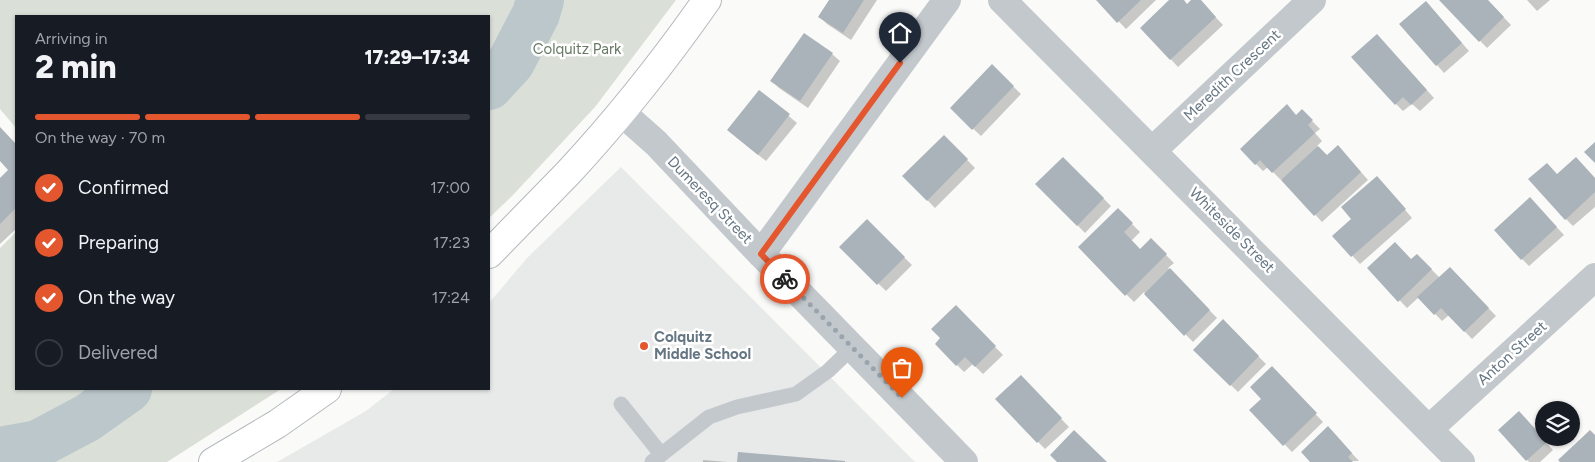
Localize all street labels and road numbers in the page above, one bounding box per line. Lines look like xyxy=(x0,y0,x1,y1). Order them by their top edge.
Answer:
street label: Meredith Crescent xyxy=(1180,25,1284,124)
street label: Dumeresq Street xyxy=(664,153,756,248)
street label: Whiteside Street xyxy=(1186,184,1279,277)
street label: Anton Street xyxy=(1474,317,1551,389)

